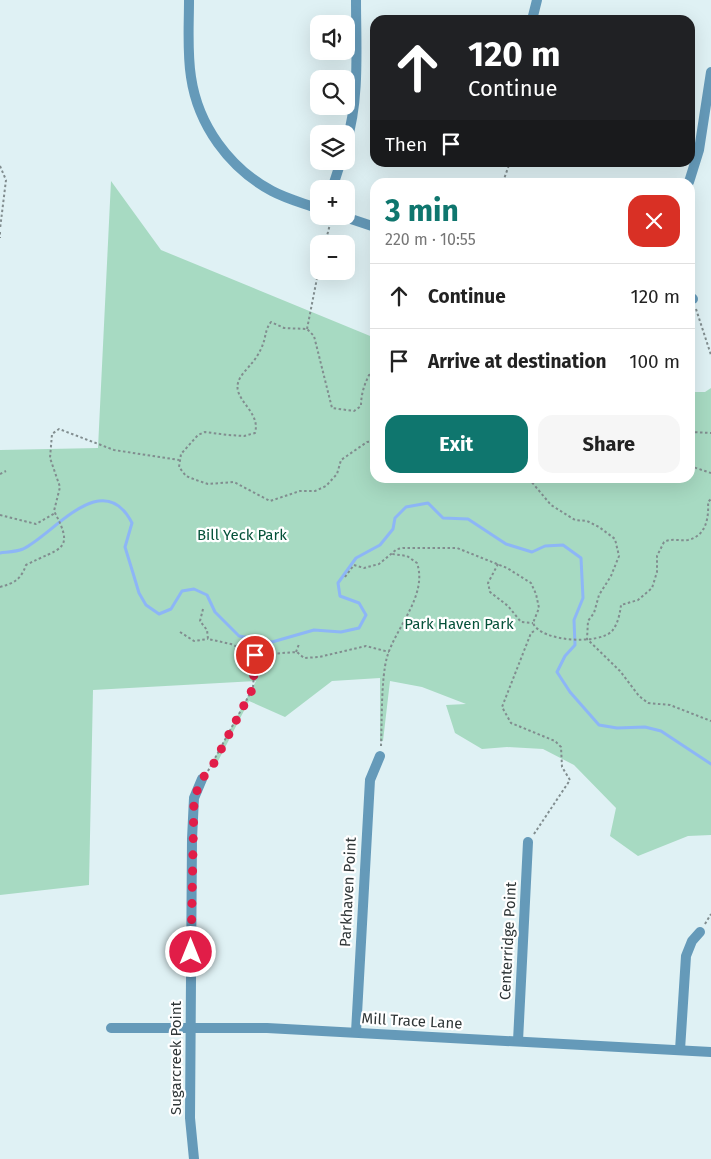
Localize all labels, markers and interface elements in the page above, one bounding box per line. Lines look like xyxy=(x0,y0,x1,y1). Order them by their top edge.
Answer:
map controls xyxy=(310,15,355,280)
button: sound xyxy=(310,15,355,60)
text: 120 m xyxy=(468,33,561,75)
icon: ahead xyxy=(385,35,450,100)
button: search xyxy=(310,70,355,115)
text: Continue xyxy=(468,75,557,102)
button: layers xyxy=(310,125,355,170)
icon: arrive xyxy=(437,130,465,158)
text: Then xyxy=(385,133,427,156)
button: + xyxy=(310,180,355,225)
text: 3 min xyxy=(385,193,459,229)
button: close xyxy=(628,195,680,247)
text: 220 m · 10:55 xyxy=(385,230,476,249)
button: − xyxy=(310,235,355,280)
icon: ahead xyxy=(385,282,413,310)
text: Continue xyxy=(428,285,506,308)
text: 120 m xyxy=(630,285,680,308)
icon: arrive xyxy=(385,347,413,375)
text: Arrive at destination xyxy=(428,350,607,373)
text: 100 m xyxy=(629,350,680,373)
button: Exit xyxy=(385,415,528,473)
button: Share xyxy=(538,415,680,473)
park label: Bill Yeck Park xyxy=(197,526,287,544)
park label: Park Haven Park xyxy=(404,615,514,633)
pin xyxy=(234,634,276,676)
icon: arrive xyxy=(241,641,269,669)
street label: Parkhaven Point xyxy=(336,836,360,947)
street label: Centerridge Point xyxy=(496,881,520,1001)
position arrow xyxy=(164,925,216,977)
street label: Sugarcreek Point xyxy=(167,1000,185,1115)
street label: Mill Trace Lane xyxy=(361,1009,463,1033)

